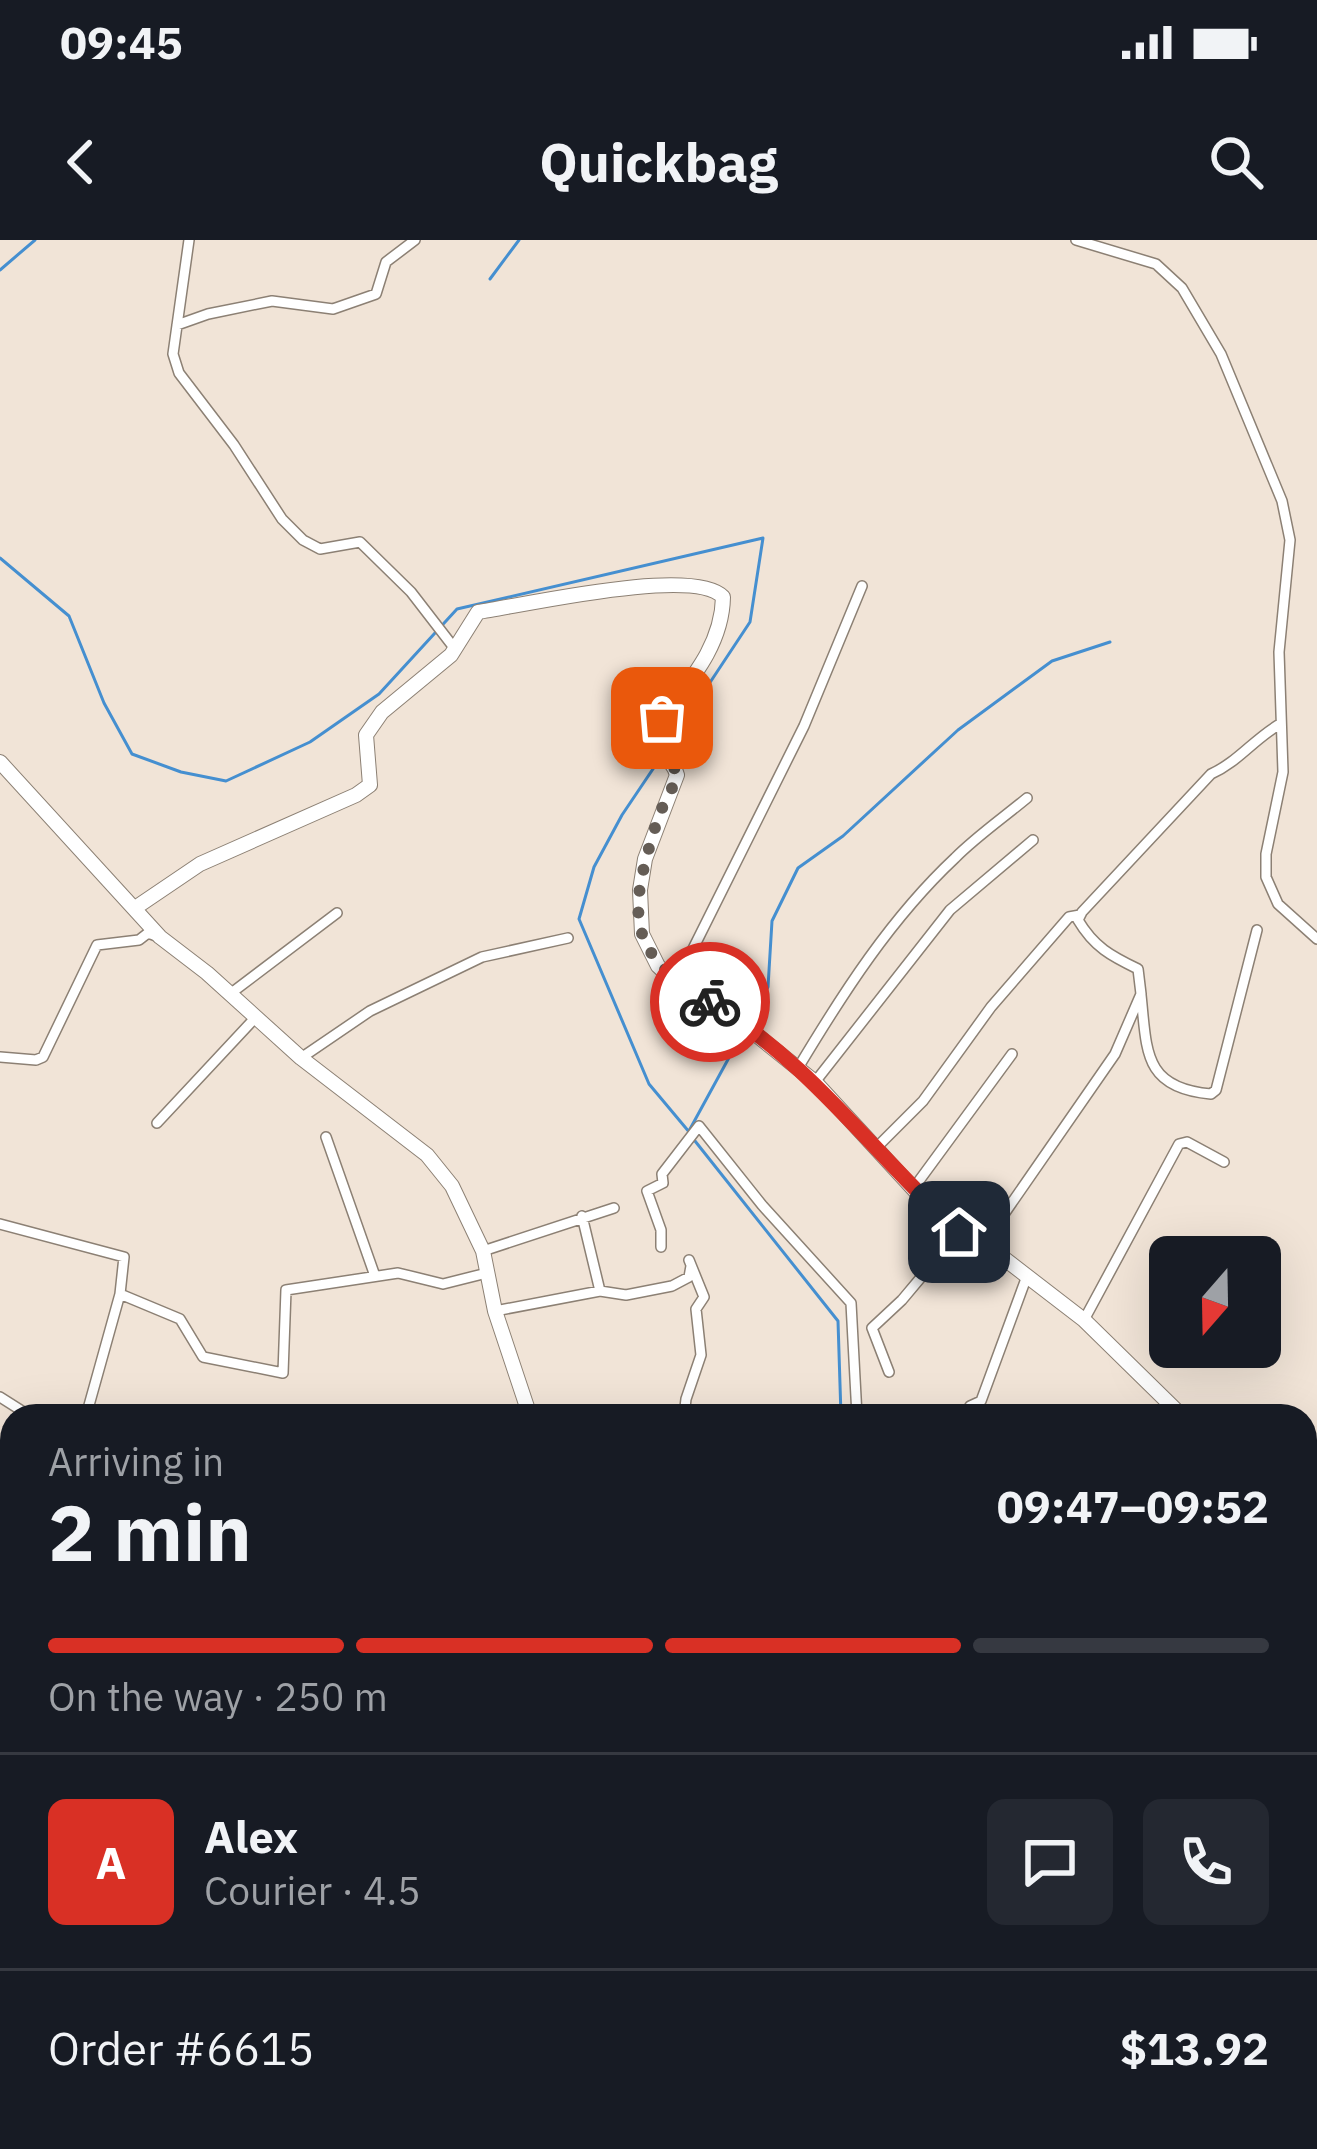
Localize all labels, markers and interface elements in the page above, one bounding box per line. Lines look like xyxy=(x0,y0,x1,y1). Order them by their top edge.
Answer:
text: 09:45 xyxy=(60,13,183,71)
text: Quickbag xyxy=(539,127,778,197)
icon: back xyxy=(48,129,114,195)
icon: search xyxy=(1203,129,1269,195)
pin xyxy=(611,667,713,769)
icon: bag xyxy=(629,685,695,751)
courier xyxy=(650,942,770,1062)
icon: bike xyxy=(677,969,743,1035)
pin xyxy=(908,1181,1010,1283)
icon: home xyxy=(926,1199,992,1265)
north arrow xyxy=(1149,1236,1281,1368)
map controls xyxy=(1149,1236,1281,1368)
text: Arriving in xyxy=(48,1436,224,1487)
text: 09:47–09:52 xyxy=(997,1477,1269,1535)
text: 2 min xyxy=(48,1481,252,1582)
text: On the way · 250 m xyxy=(48,1671,388,1722)
button: chat xyxy=(987,1799,1113,1925)
button: phone xyxy=(1143,1799,1269,1925)
text: Alex xyxy=(204,1807,298,1865)
text: A xyxy=(96,1833,126,1891)
text: Courier · 4.5 xyxy=(204,1865,421,1916)
text: Order #6615 xyxy=(48,2019,314,2077)
text: $13.92 xyxy=(1120,2019,1269,2077)

